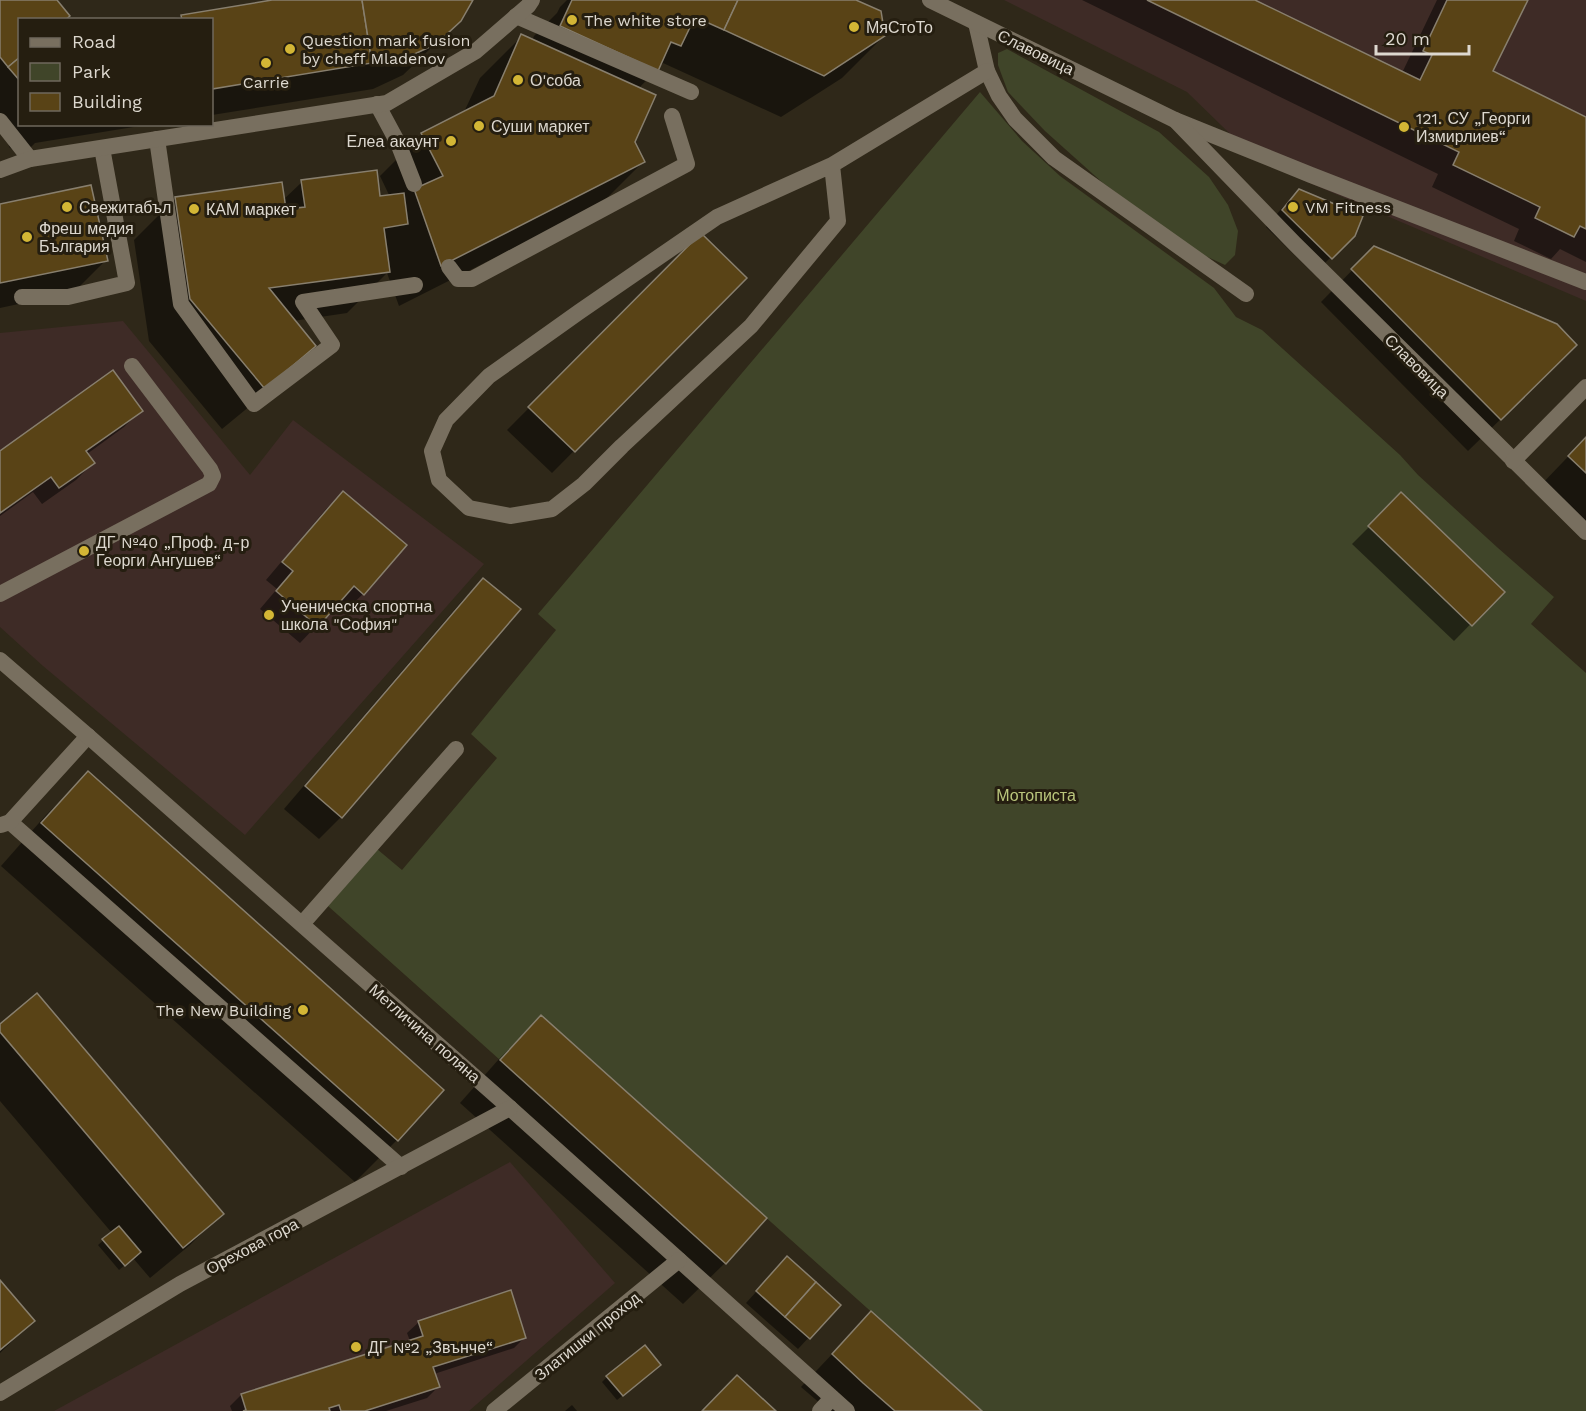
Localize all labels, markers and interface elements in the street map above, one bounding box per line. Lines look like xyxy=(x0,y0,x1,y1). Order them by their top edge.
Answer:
place label: The white store xyxy=(584,11,707,30)
marker: The white store xyxy=(565,13,579,27)
legend xyxy=(18,18,213,126)
place label: МяСтоТо xyxy=(866,18,933,37)
scale bar xyxy=(1376,18,1469,56)
marker: МяСтоТо xyxy=(847,20,861,34)
street label: Славовица xyxy=(995,26,1077,79)
text: 20 m xyxy=(1385,28,1430,49)
text: Road xyxy=(72,31,116,52)
place label: Question mark fusion by cheff Mladenov xyxy=(302,31,470,68)
marker: Question mark fusion by cheff Mladenov xyxy=(283,42,297,56)
marker: Carrie xyxy=(259,56,273,70)
text: Park xyxy=(72,61,111,82)
place label: О'соба xyxy=(530,71,581,90)
place label: Carrie xyxy=(243,73,289,92)
marker: О'соба xyxy=(511,73,525,87)
text: Building xyxy=(72,91,142,112)
place label: 121. СУ „Георги Измирлиев“ xyxy=(1416,109,1530,146)
place label: Суши маркет xyxy=(491,117,590,136)
marker: Суши маркет xyxy=(472,119,486,133)
marker: 121. СУ „Георги Измирлиев“ xyxy=(1397,120,1411,134)
place label: Елеа акаунт xyxy=(347,132,440,151)
marker: Елеа акаунт xyxy=(444,134,458,148)
place label: Свежитабъл xyxy=(79,198,171,217)
place label: VM Fitness xyxy=(1305,198,1391,217)
marker: Свежитабъл xyxy=(60,200,74,214)
place label: КАМ маркет xyxy=(206,200,297,219)
marker: VM Fitness xyxy=(1286,200,1300,214)
marker: КАМ маркет xyxy=(187,202,201,216)
place label: Фреш медия България xyxy=(39,219,134,256)
marker: Фреш медия България xyxy=(20,230,34,244)
street label: Славовица xyxy=(1381,330,1453,402)
place label: ДГ №40 „Проф. д-р Георги Ангушев“ xyxy=(96,533,249,570)
marker: ДГ №40 „Проф. д-р Георги Ангушев“ xyxy=(77,544,91,558)
place label: Ученическа спортна школа "София" xyxy=(281,597,432,634)
marker: Ученическа спортна школа "София" xyxy=(262,608,276,622)
park label: Мотописта xyxy=(996,786,1076,805)
street label: Метличина поляна xyxy=(365,980,484,1087)
place label: The New Building xyxy=(156,1001,291,1020)
marker: The New Building xyxy=(296,1003,310,1017)
street label: Орехова гора xyxy=(203,1214,302,1279)
street label: Златишки проход xyxy=(531,1288,644,1385)
place label: ДГ №2 „Звънче“ xyxy=(368,1338,493,1357)
marker: ДГ №2 „Звънче“ xyxy=(349,1340,363,1354)

